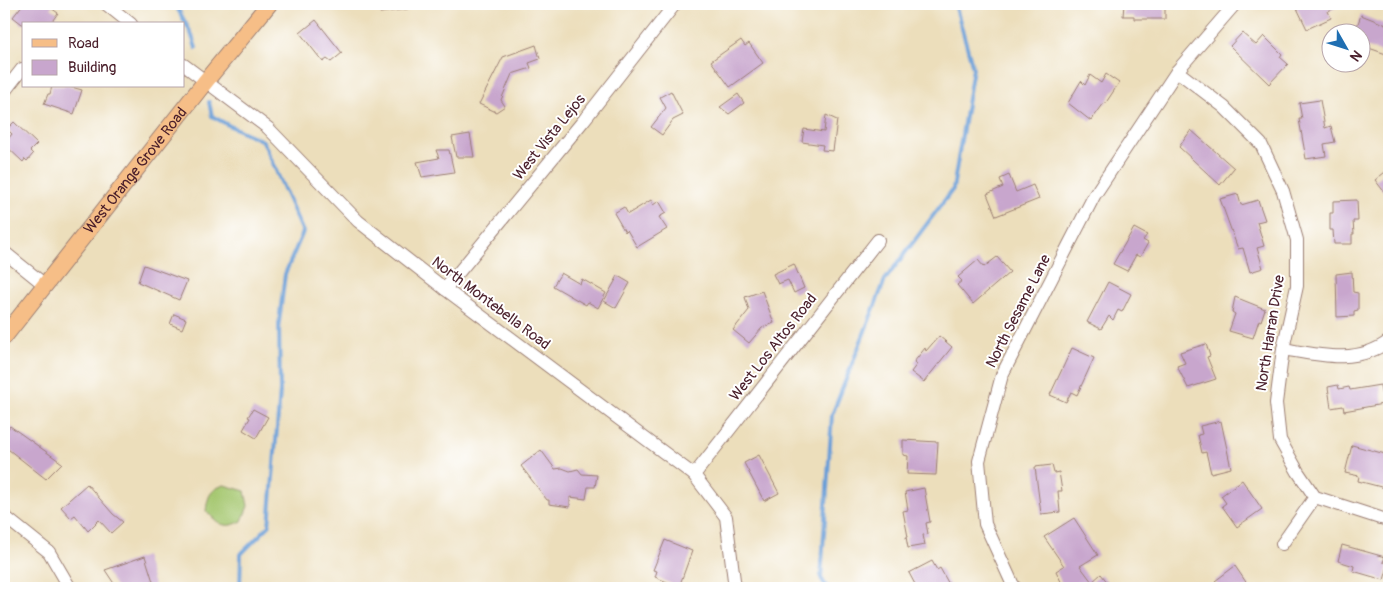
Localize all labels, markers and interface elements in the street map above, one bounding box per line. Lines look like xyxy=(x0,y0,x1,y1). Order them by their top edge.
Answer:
legend xyxy=(22,22,185,88)
north arrow xyxy=(1320,22,1370,72)
text: Road xyxy=(68,34,99,53)
text: N xyxy=(1346,47,1365,65)
text: Building xyxy=(68,58,116,77)
street label: West Vista Lejos xyxy=(509,90,590,184)
street label: West Orange Grove Road xyxy=(80,104,191,238)
street label: North Sesame Lane xyxy=(982,251,1055,371)
street label: North Montebella Road xyxy=(428,253,554,354)
street label: North Harran Drive xyxy=(1252,273,1289,393)
street label: West Los Altos Road xyxy=(726,290,821,405)

